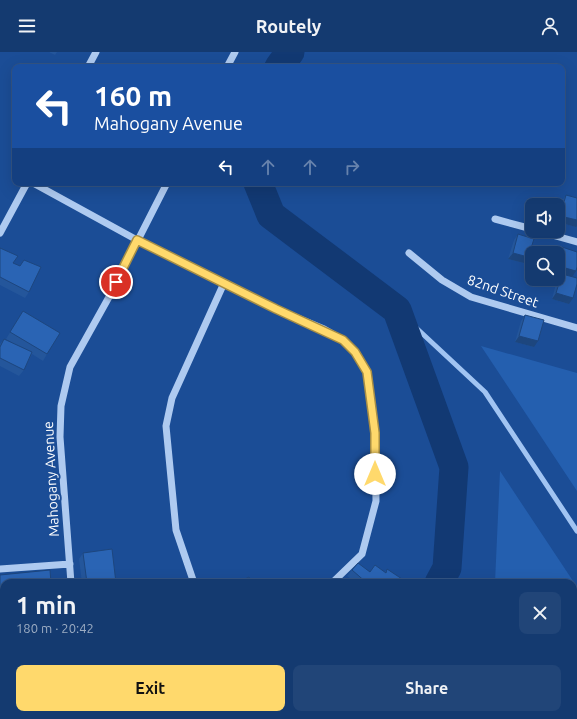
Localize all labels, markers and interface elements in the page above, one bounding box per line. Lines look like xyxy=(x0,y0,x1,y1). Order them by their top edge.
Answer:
icon: menu xyxy=(16,15,38,37)
icon: person xyxy=(539,15,561,37)
text: Routely xyxy=(256,16,321,36)
icon: left xyxy=(28,80,80,132)
text: 160 m xyxy=(94,80,172,111)
text: Mahogany Avenue xyxy=(94,113,243,133)
icon: left xyxy=(215,156,237,178)
icon: ahead xyxy=(257,156,279,178)
icon: ahead xyxy=(299,156,321,178)
icon: right xyxy=(341,156,363,178)
map controls xyxy=(525,198,565,286)
button: sound xyxy=(525,198,565,238)
button: search xyxy=(525,246,565,286)
pin xyxy=(99,265,133,299)
icon: arrive xyxy=(105,271,127,293)
street label: 82nd Street xyxy=(465,271,541,311)
street label: Mahogany Avenue xyxy=(40,421,62,537)
position arrow xyxy=(354,453,396,495)
text: 1 min xyxy=(16,592,77,619)
button: close xyxy=(519,592,561,634)
text: 180 m · 20:42 xyxy=(16,621,94,635)
button: Exit xyxy=(16,665,285,711)
button: Share xyxy=(293,665,561,711)

